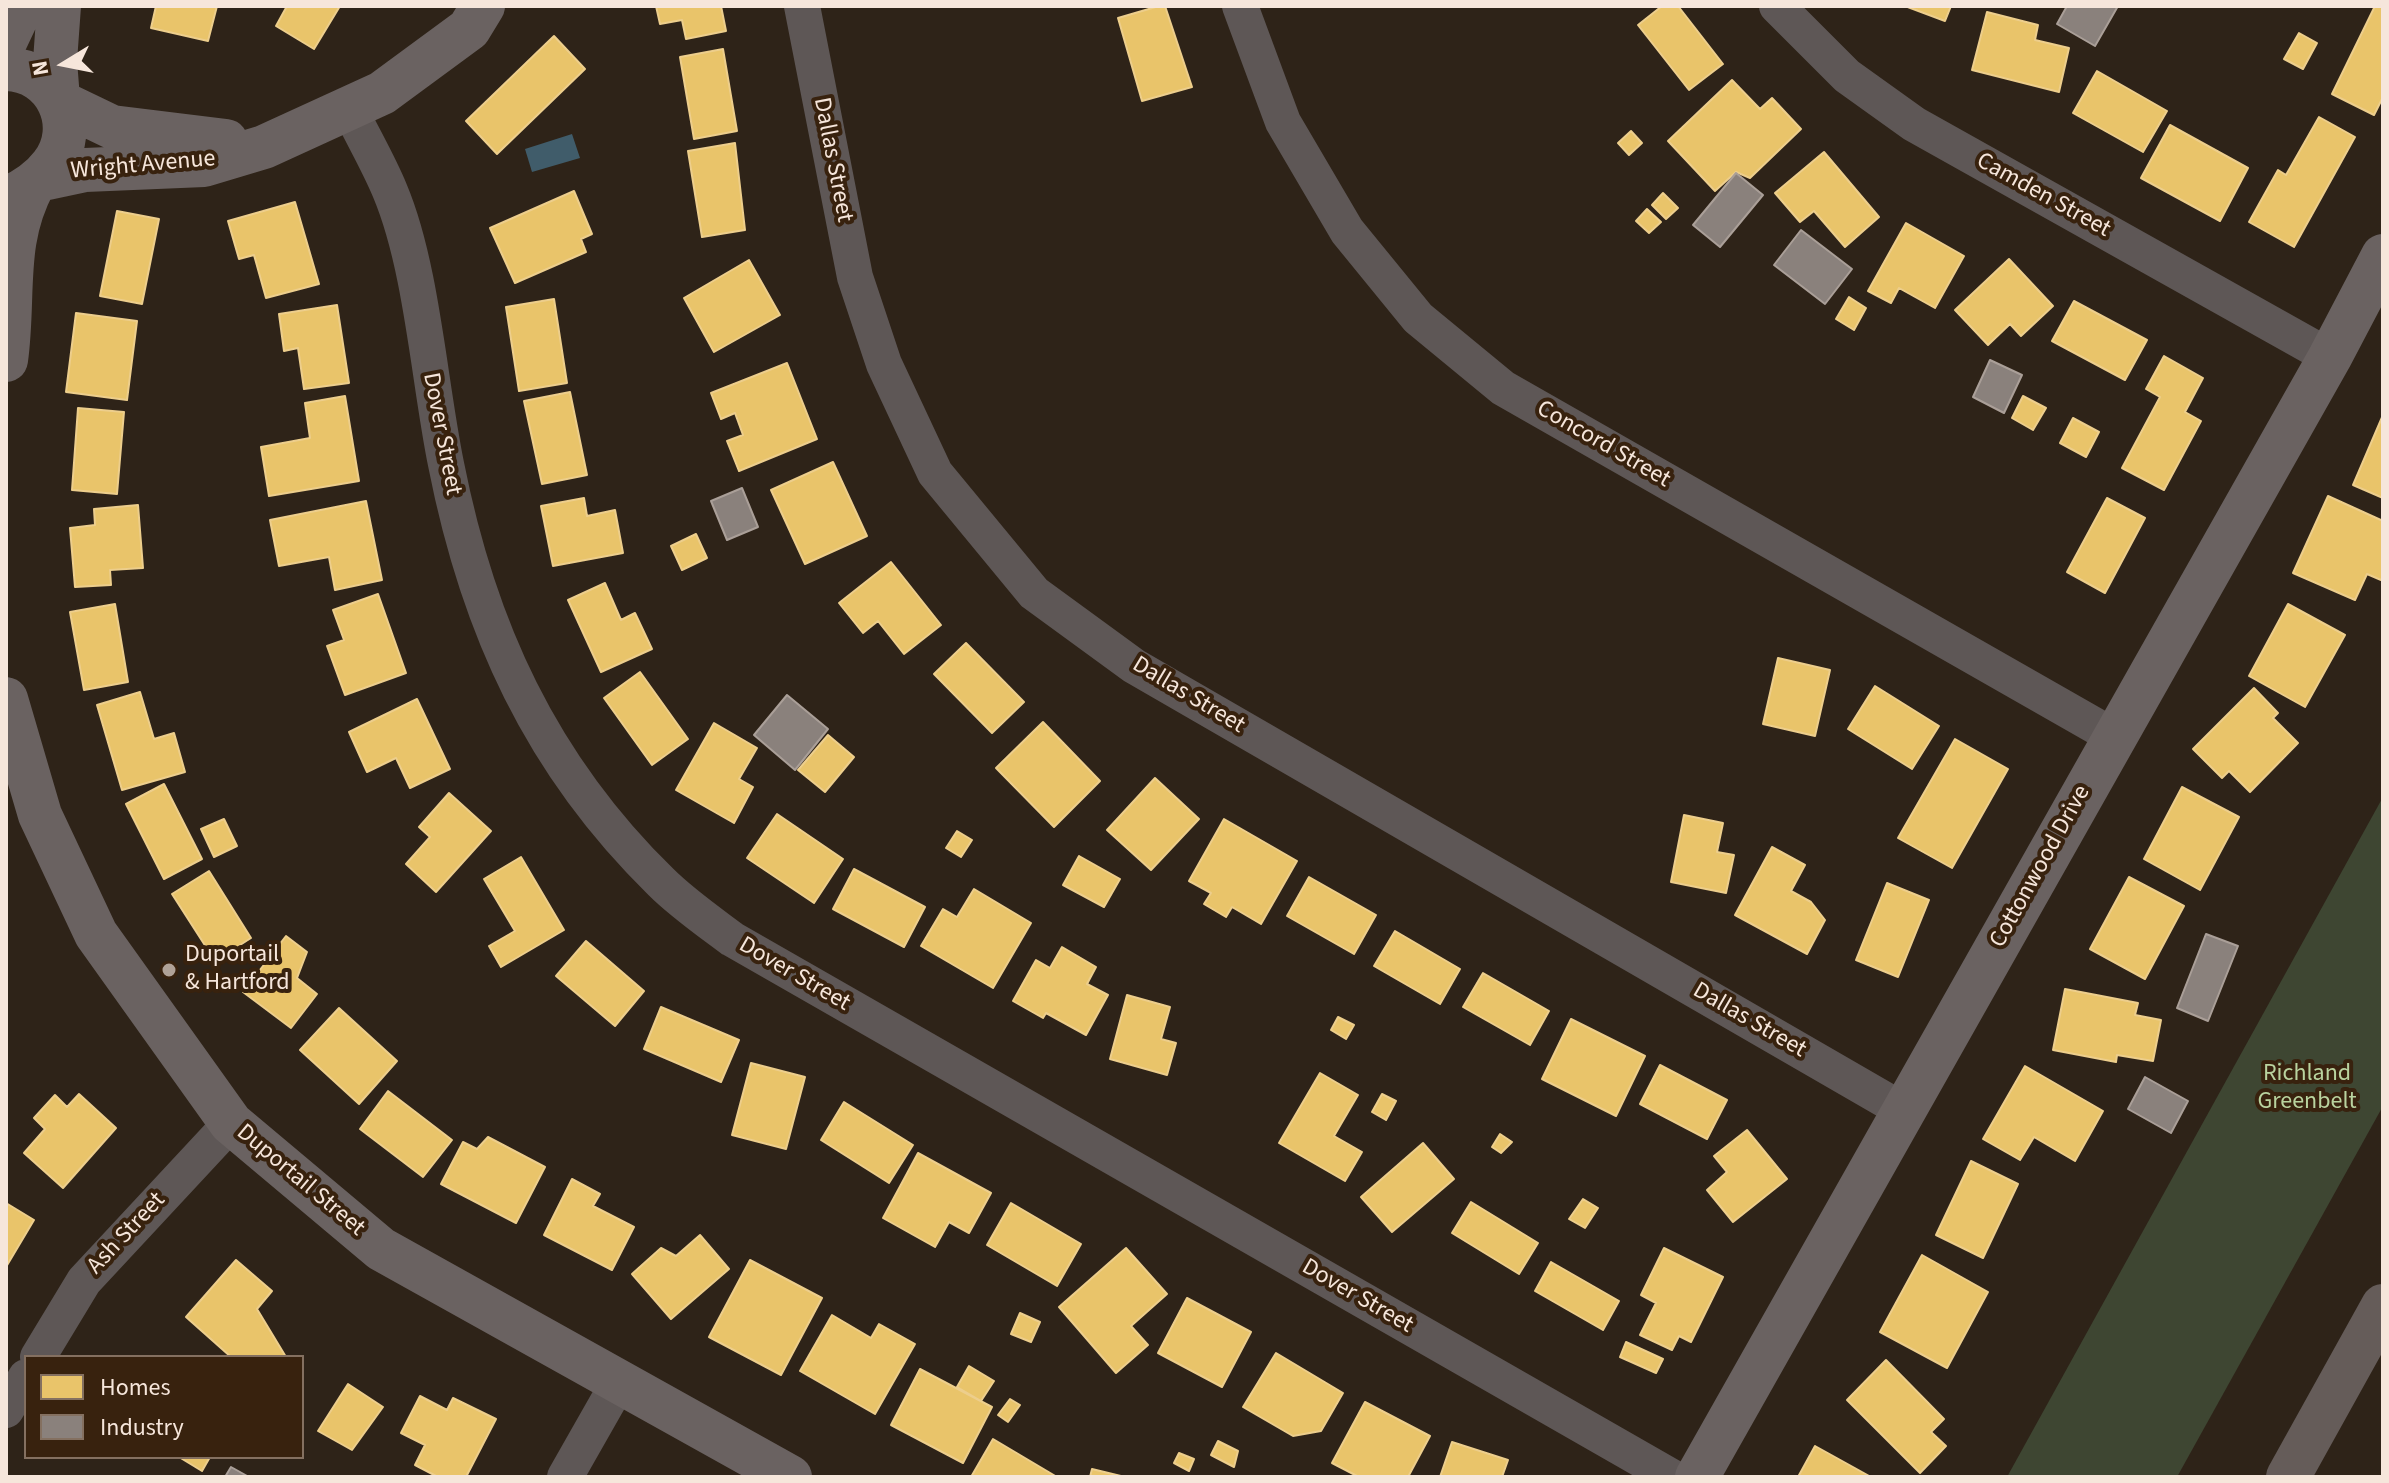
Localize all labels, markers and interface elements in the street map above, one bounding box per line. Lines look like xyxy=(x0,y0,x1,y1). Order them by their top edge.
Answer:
north arrow xyxy=(24,24,104,104)
text: N xyxy=(23,58,57,78)
street label: Dallas Street xyxy=(806,95,858,225)
street label: Wright Avenue xyxy=(69,145,217,187)
street label: Camden Street xyxy=(1971,147,2115,245)
street label: Dover Street xyxy=(415,370,467,498)
street label: Concord Street xyxy=(1531,395,1675,495)
street label: Dallas Street xyxy=(1127,651,1249,741)
street label: Cottonwood Drive xyxy=(1984,781,2098,953)
street label: Dover Street xyxy=(733,932,855,1018)
place label: Duportail & Hartford xyxy=(185,942,290,998)
marker: Duportail & Hartford xyxy=(160,961,178,979)
street label: Dallas Street xyxy=(1687,977,1811,1065)
park label: Richland Greenbelt xyxy=(2257,1061,2357,1117)
street label: Duportail Street xyxy=(230,1119,370,1243)
street label: Ash Street xyxy=(82,1187,172,1281)
street label: Dover Street xyxy=(1296,1254,1418,1340)
legend xyxy=(24,1355,304,1459)
text: Homes xyxy=(100,1370,171,1405)
text: Industry xyxy=(100,1410,184,1445)

